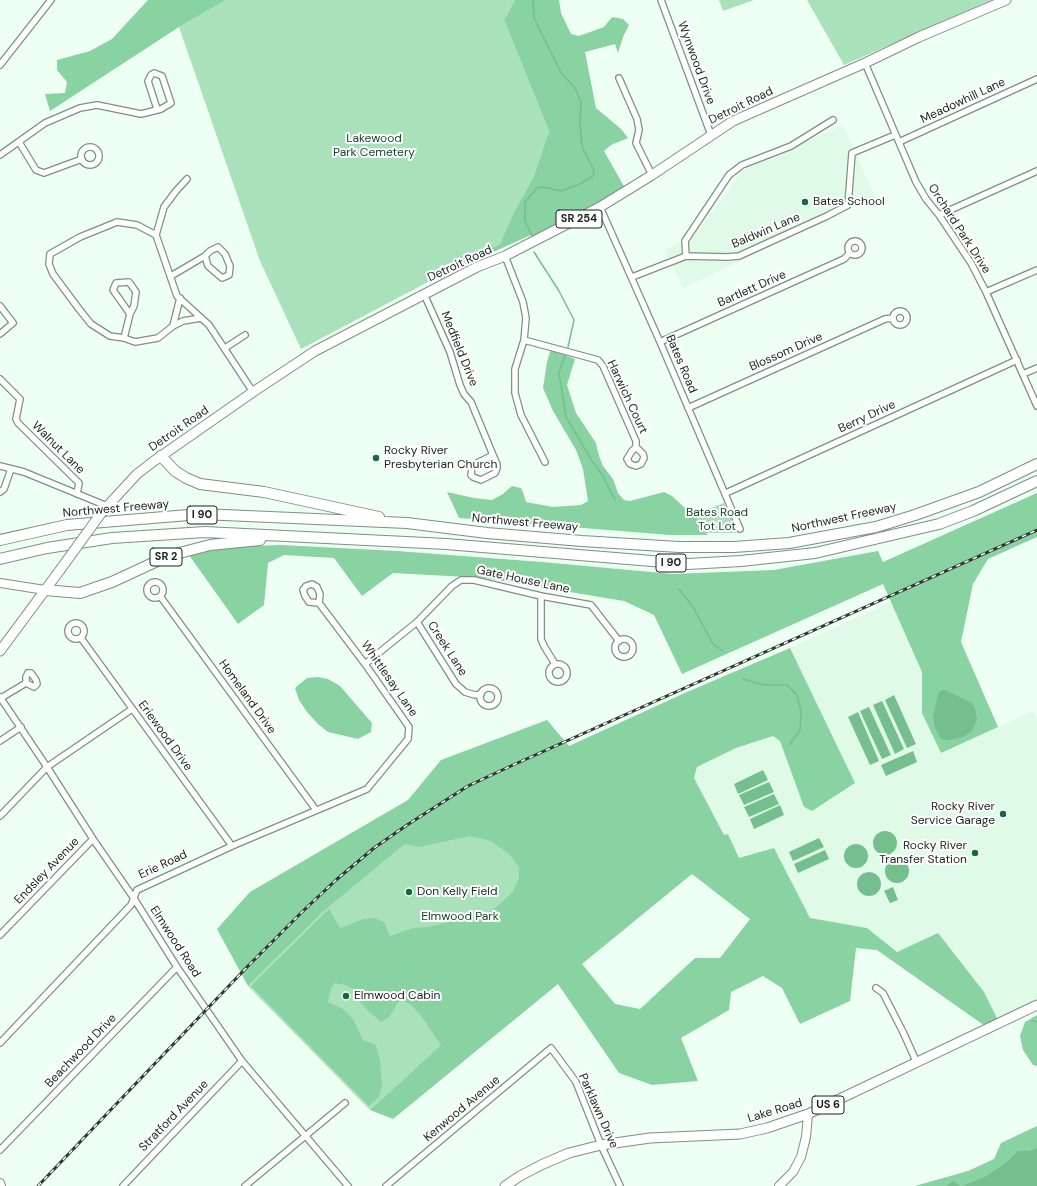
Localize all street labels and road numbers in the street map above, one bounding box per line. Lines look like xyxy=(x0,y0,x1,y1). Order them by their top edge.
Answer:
street label: Wynwood Drive xyxy=(674,19,718,107)
street label: Meadowhill Lane xyxy=(918,75,1008,127)
street label: Detroit Road xyxy=(707,84,775,128)
street label: Orchard Park Drive xyxy=(925,181,993,277)
road number: SR 254 xyxy=(556,210,602,228)
street label: Baldwin Lane xyxy=(730,210,802,252)
street label: Detroit Road xyxy=(425,243,495,285)
street label: Bartlett Drive xyxy=(716,268,788,310)
street label: Medfield Drive xyxy=(437,309,481,389)
street label: Blossom Drive xyxy=(747,329,825,375)
street label: Bates Road xyxy=(662,333,700,395)
street label: Harwich Court xyxy=(604,358,650,436)
street label: Berry Drive xyxy=(836,398,898,436)
street label: Detroit Road xyxy=(146,403,212,455)
street label: Walnut Lane xyxy=(29,419,87,477)
street label: Northwest Freeway xyxy=(62,497,170,521)
street label: Northwest Freeway xyxy=(790,500,898,536)
road number: I 90 xyxy=(187,506,217,524)
street label: Northwest Freeway xyxy=(471,511,579,535)
road number: SR 2 xyxy=(150,548,182,566)
road number: I 90 xyxy=(656,554,686,572)
street label: Gate House Lane xyxy=(475,563,571,597)
street label: Creek Lane xyxy=(424,619,470,679)
street label: Whittlesay Lane xyxy=(358,638,420,720)
street label: Homeland Drive xyxy=(215,657,279,737)
street label: Eriewood Drive xyxy=(135,698,195,774)
street label: Endsley Avenue xyxy=(12,835,82,907)
street label: Erie Road xyxy=(136,847,190,883)
street label: Elmwood Road xyxy=(147,904,203,980)
street label: Beachwood Drive xyxy=(42,1011,120,1091)
street label: Parklawn Drive xyxy=(575,1071,621,1151)
street label: Kenwood Avenue xyxy=(421,1073,503,1145)
street label: Stratford Avenue xyxy=(136,1077,212,1155)
street label: Lake Road xyxy=(746,1096,804,1126)
road number: US 6 xyxy=(812,1096,844,1114)

